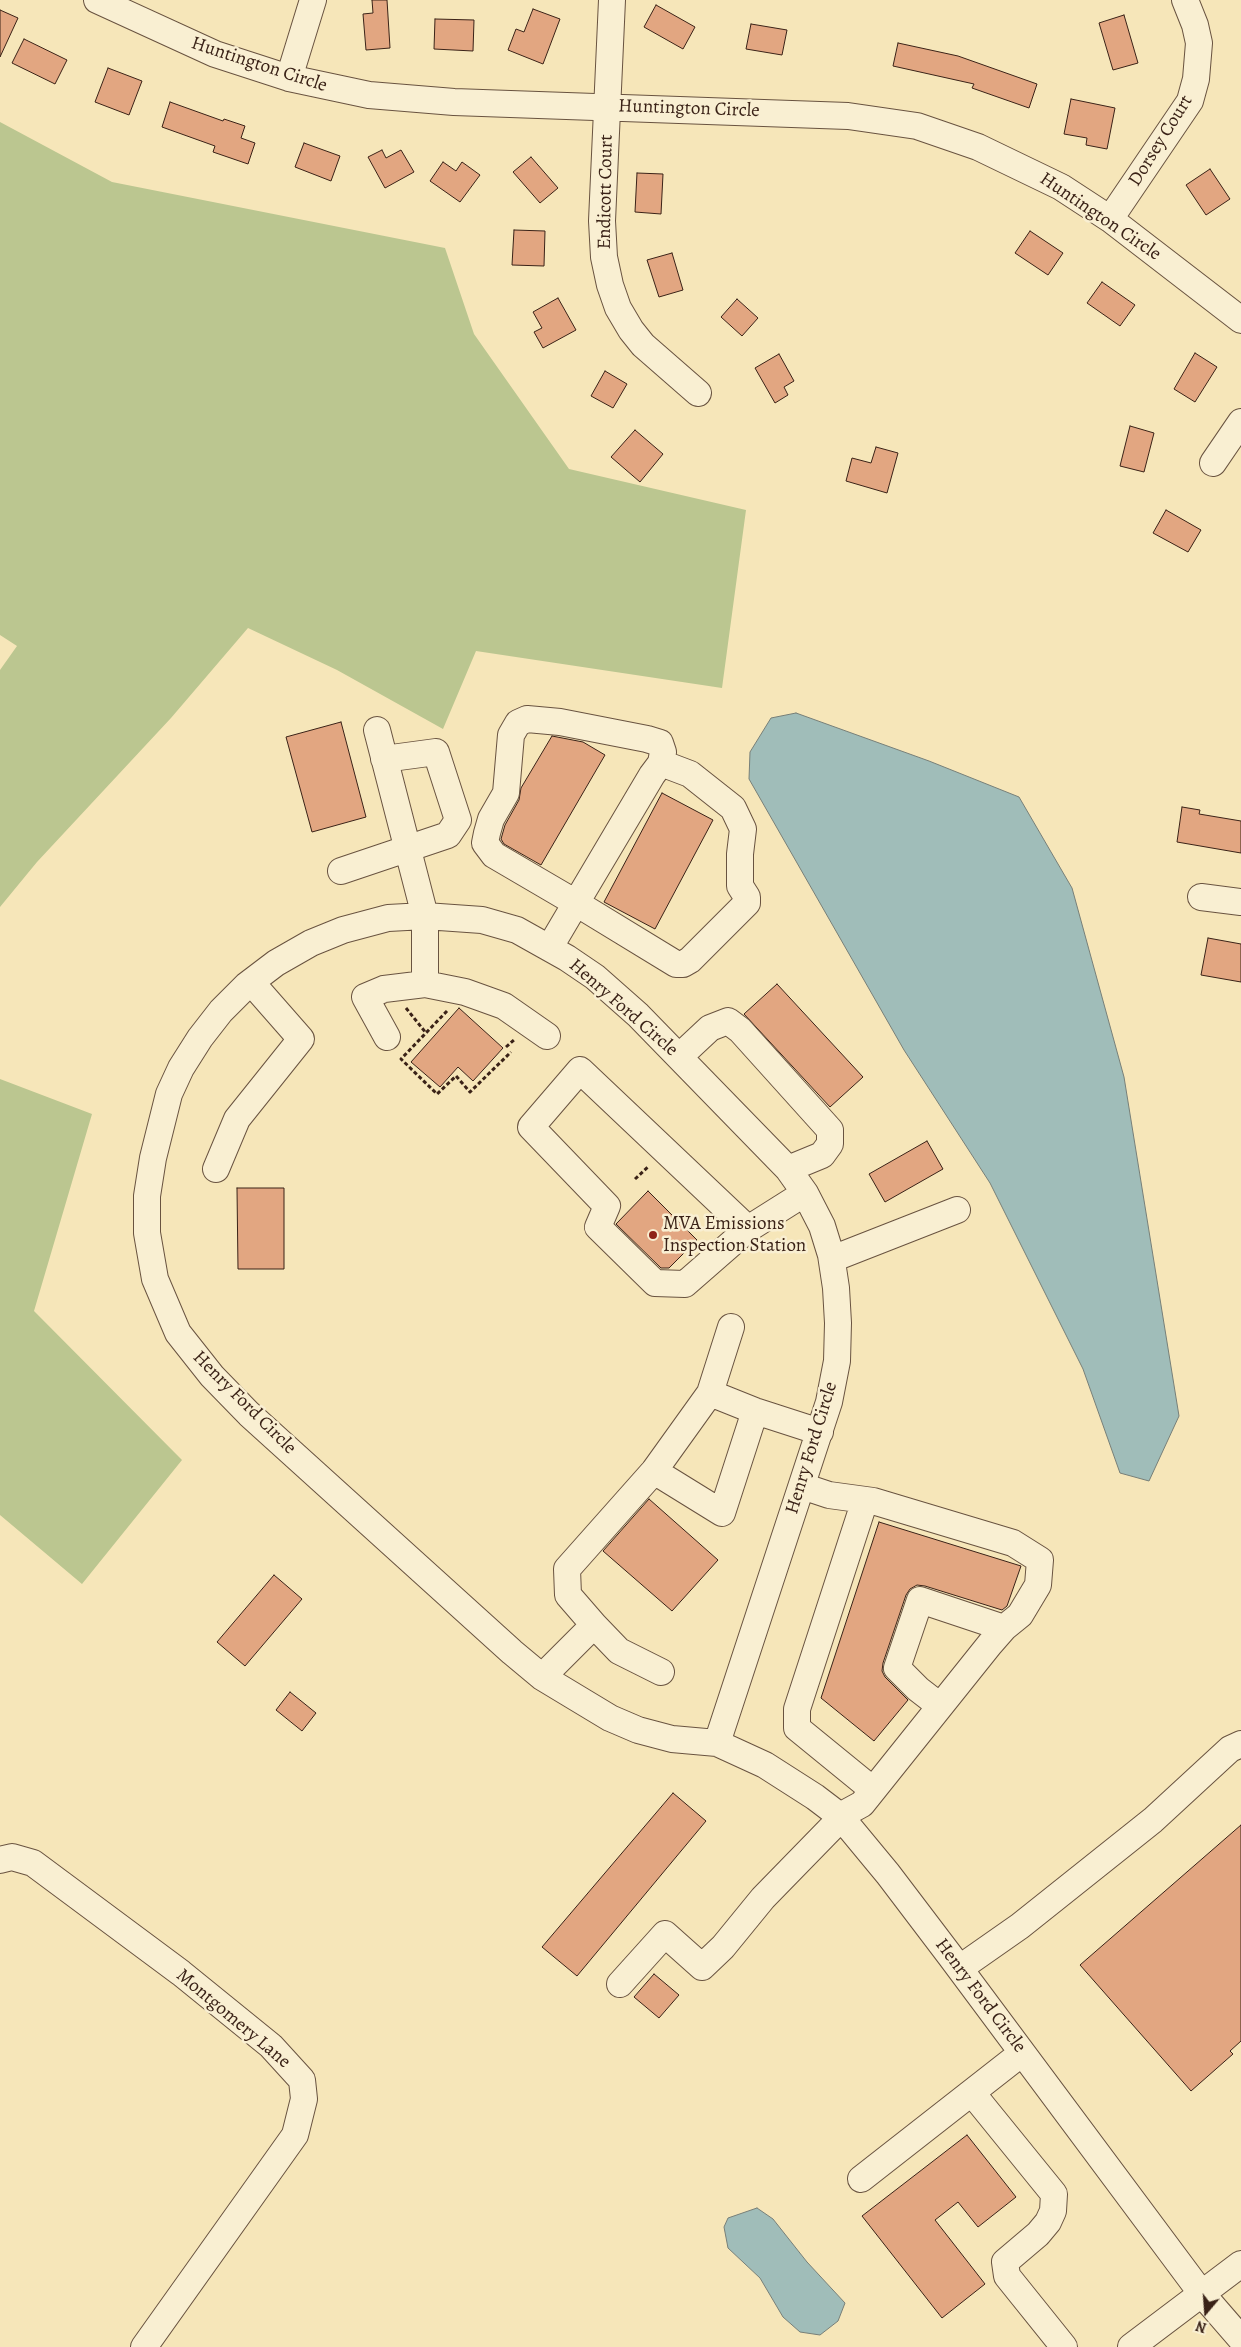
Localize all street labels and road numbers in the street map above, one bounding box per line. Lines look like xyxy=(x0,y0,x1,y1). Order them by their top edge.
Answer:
street label: Huntington Circle xyxy=(188,32,330,98)
street label: Dorsey Court xyxy=(1124,91,1198,191)
street label: Huntington Circle xyxy=(618,95,760,123)
street label: Endicott Court xyxy=(594,134,618,250)
street label: Huntington Circle xyxy=(1035,168,1165,266)
street label: Henry Ford Circle xyxy=(564,954,682,1062)
street label: Henry Ford Circle xyxy=(187,1346,301,1460)
street label: Henry Ford Circle xyxy=(781,1379,843,1517)
street label: Henry Ford Circle xyxy=(930,1934,1030,2058)
street label: Montgomery Lane xyxy=(171,1965,295,2073)

